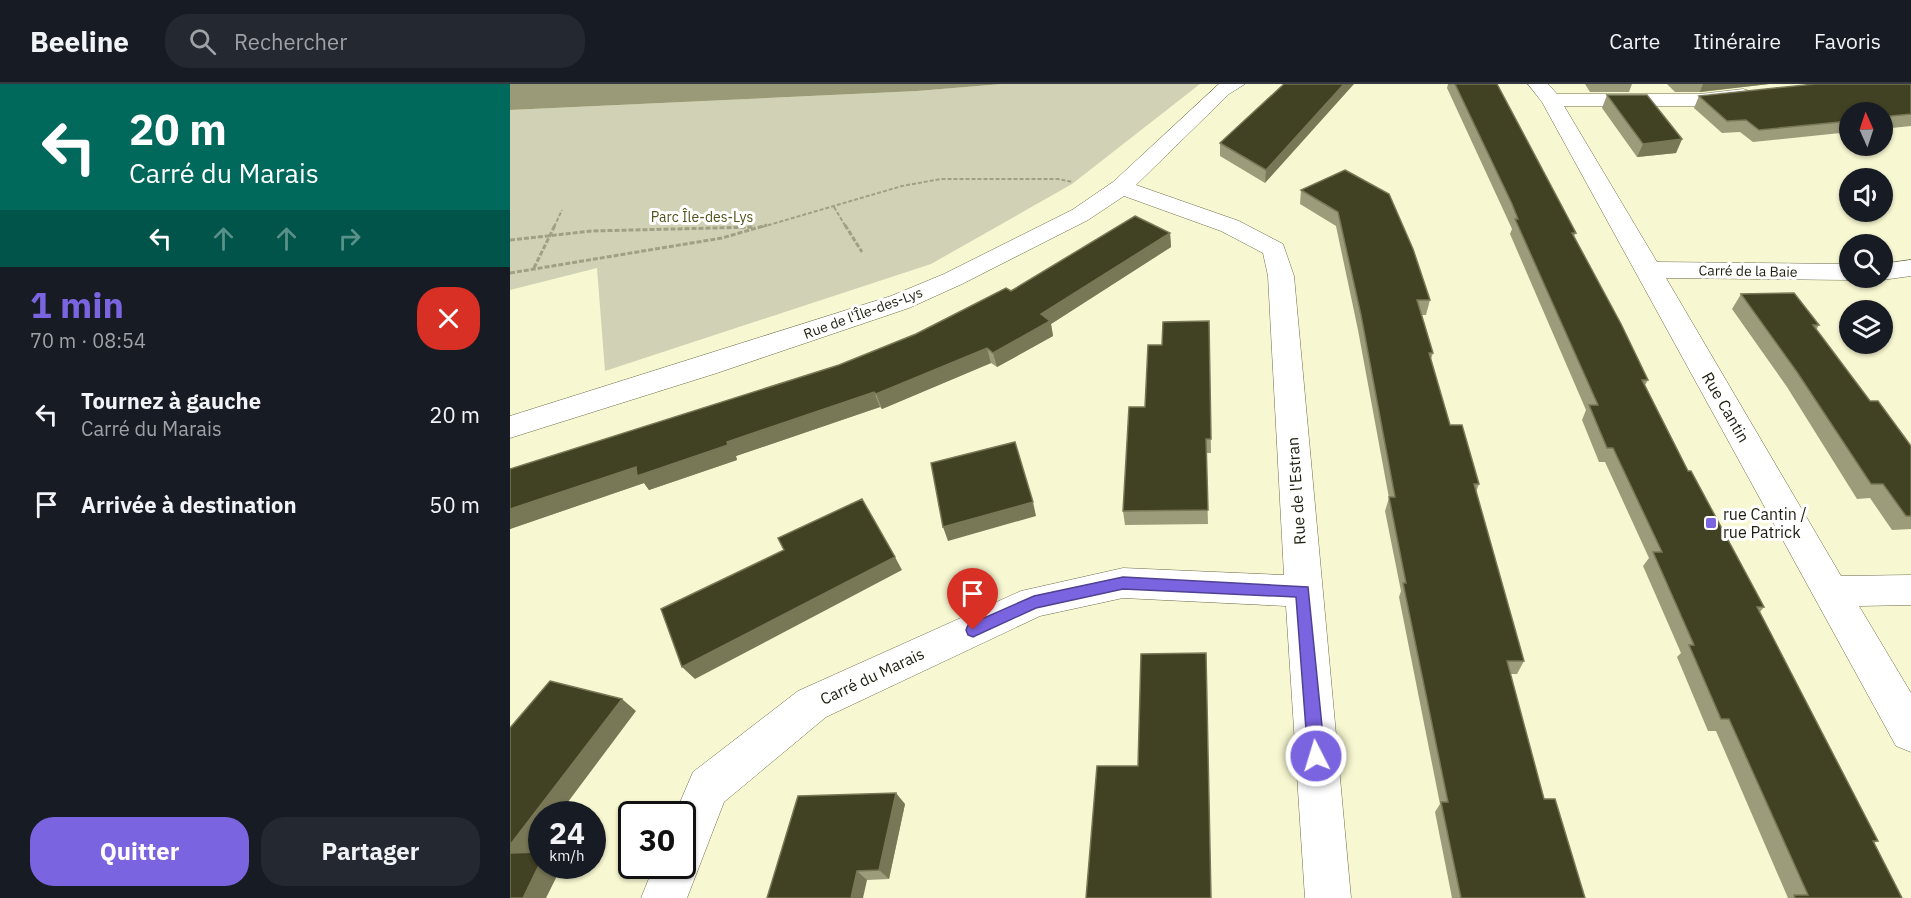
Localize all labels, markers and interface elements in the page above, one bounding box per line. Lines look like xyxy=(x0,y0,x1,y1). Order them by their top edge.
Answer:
search box xyxy=(165,14,585,68)
text: Beeline xyxy=(30,23,129,60)
icon: search xyxy=(186,25,219,58)
text: Rechercher xyxy=(234,27,347,56)
text: Carte xyxy=(1609,27,1660,55)
text: Itinéraire xyxy=(1693,27,1781,55)
text: Favoris xyxy=(1814,27,1881,55)
text: 20 m xyxy=(129,102,227,157)
north arrow xyxy=(1839,102,1893,156)
map controls xyxy=(1839,102,1893,354)
icon: left xyxy=(30,108,108,186)
text: Carré du Marais xyxy=(129,155,319,190)
button: sound xyxy=(1839,168,1893,222)
park label: Parc Île-des-Lys xyxy=(651,208,753,226)
icon: left xyxy=(144,222,177,255)
icon: ahead xyxy=(207,222,240,255)
icon: ahead xyxy=(270,222,303,255)
icon: right xyxy=(333,222,366,255)
button: search xyxy=(1839,234,1893,288)
street label: Carré de la Baie xyxy=(1698,261,1798,281)
text: 1 min xyxy=(30,281,124,328)
street label: Rue de l'Île-des-Lys xyxy=(801,283,925,343)
button: close xyxy=(417,287,480,350)
button: layers xyxy=(1839,300,1893,354)
text: 70 m · 08:54 xyxy=(30,327,146,354)
street label: Rue Cantin xyxy=(1698,368,1754,446)
text: Tournez à gauche xyxy=(81,386,261,415)
icon: left xyxy=(30,398,63,431)
text: 20 m xyxy=(429,400,480,429)
text: Carré du Marais xyxy=(81,415,222,442)
street label: Rue de l'Estran xyxy=(1282,436,1310,546)
icon: arrive xyxy=(30,488,63,521)
text: Arrivée à destination xyxy=(81,490,297,519)
text: 50 m xyxy=(429,490,480,519)
place label: rue Cantin / rue Patrick xyxy=(1723,504,1807,542)
marker: rue Cantin / rue Patrick xyxy=(1704,516,1718,530)
pin xyxy=(947,568,998,630)
icon: arrive xyxy=(956,577,989,610)
street label: Carré du Marais xyxy=(817,643,927,709)
position arrow xyxy=(1284,724,1348,788)
speed limit sign: 30 xyxy=(618,801,696,879)
text: 24 xyxy=(549,813,585,852)
button: Quitter xyxy=(30,817,249,886)
button: Partager xyxy=(261,817,480,886)
text: km/h xyxy=(549,846,585,865)

